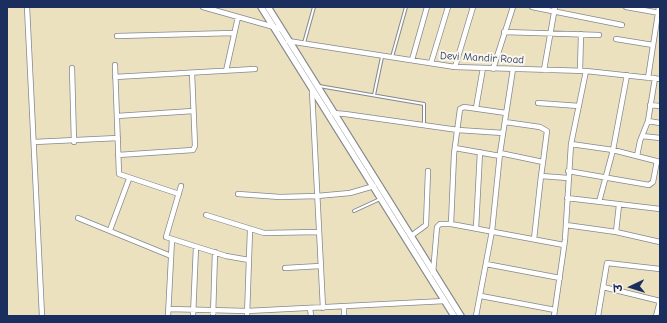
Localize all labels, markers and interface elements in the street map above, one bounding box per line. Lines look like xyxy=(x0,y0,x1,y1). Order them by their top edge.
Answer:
street label: Devi Mandir Road xyxy=(440,49,524,67)
north arrow xyxy=(611,267,651,307)
text: उ xyxy=(612,284,625,292)

